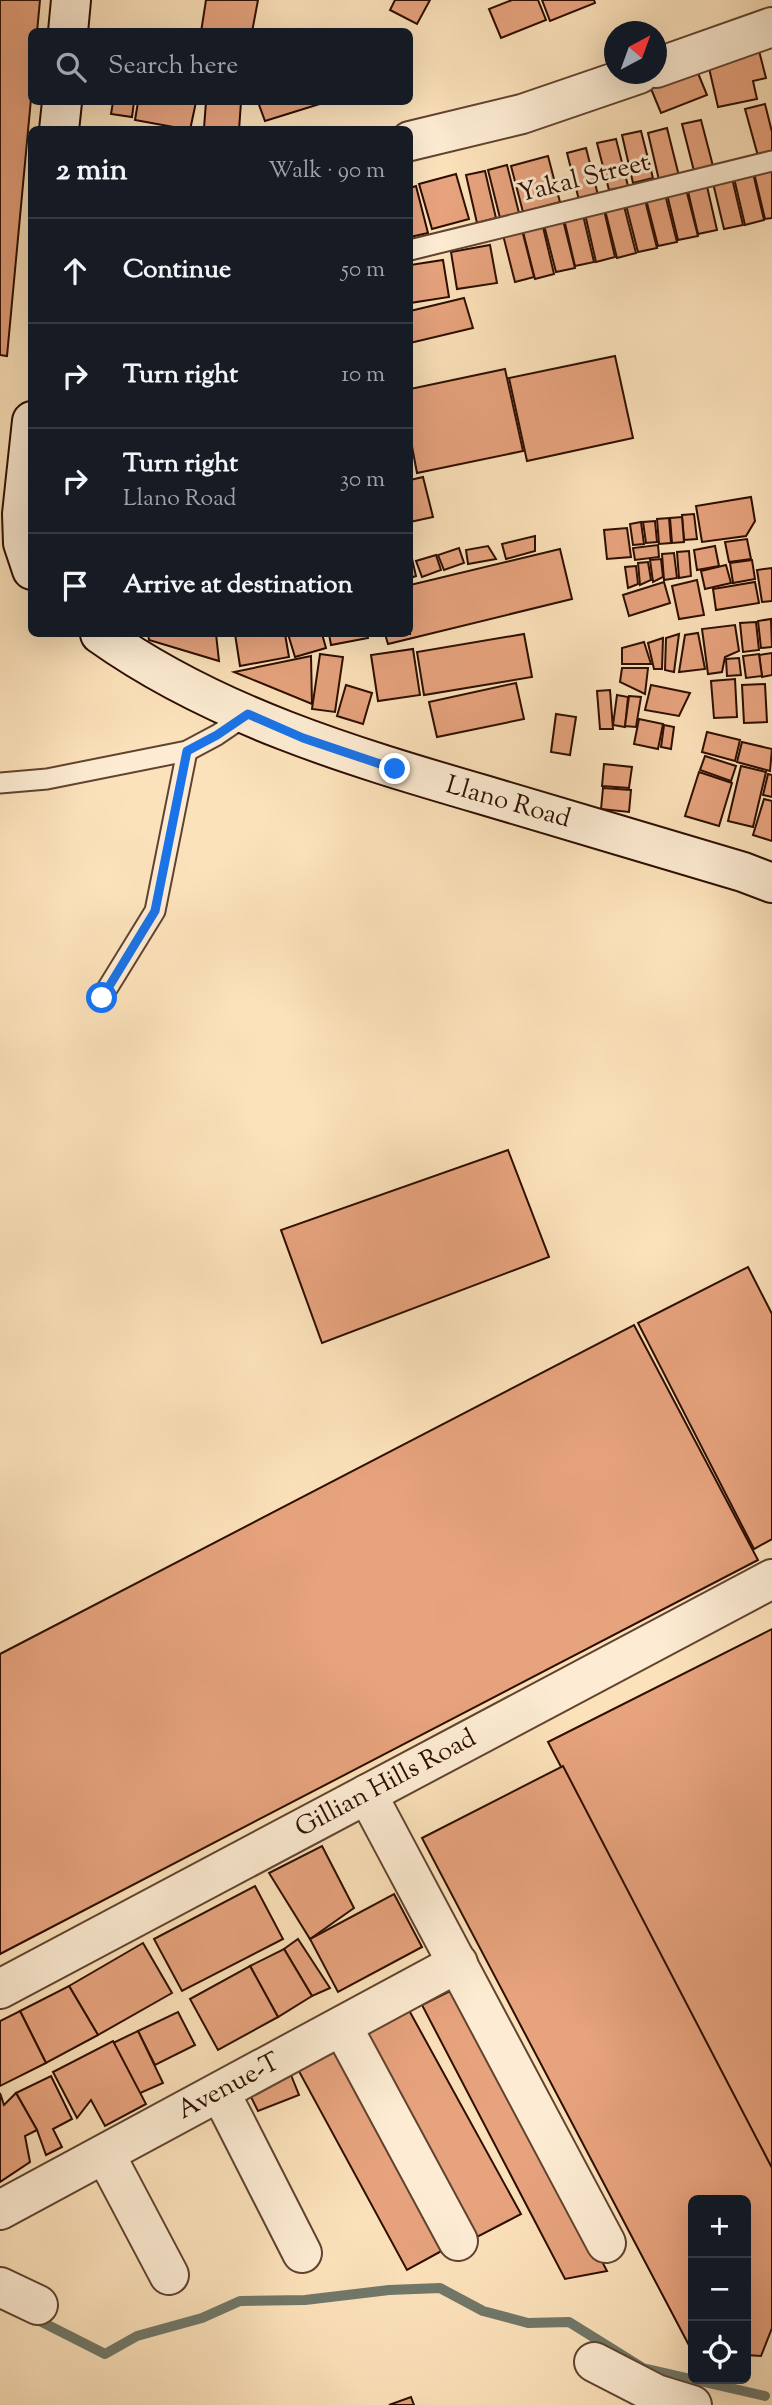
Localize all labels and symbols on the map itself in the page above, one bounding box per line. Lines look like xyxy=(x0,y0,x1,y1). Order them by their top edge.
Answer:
north arrow xyxy=(604,21,667,84)
street label: Yakal Street xyxy=(514,145,654,213)
route end xyxy=(379,753,410,784)
street label: Llano Road xyxy=(441,768,575,839)
route start xyxy=(86,982,117,1013)
street label: Gillian Hills Road xyxy=(289,1721,483,1847)
street label: Avenue-T xyxy=(171,2044,287,2130)

